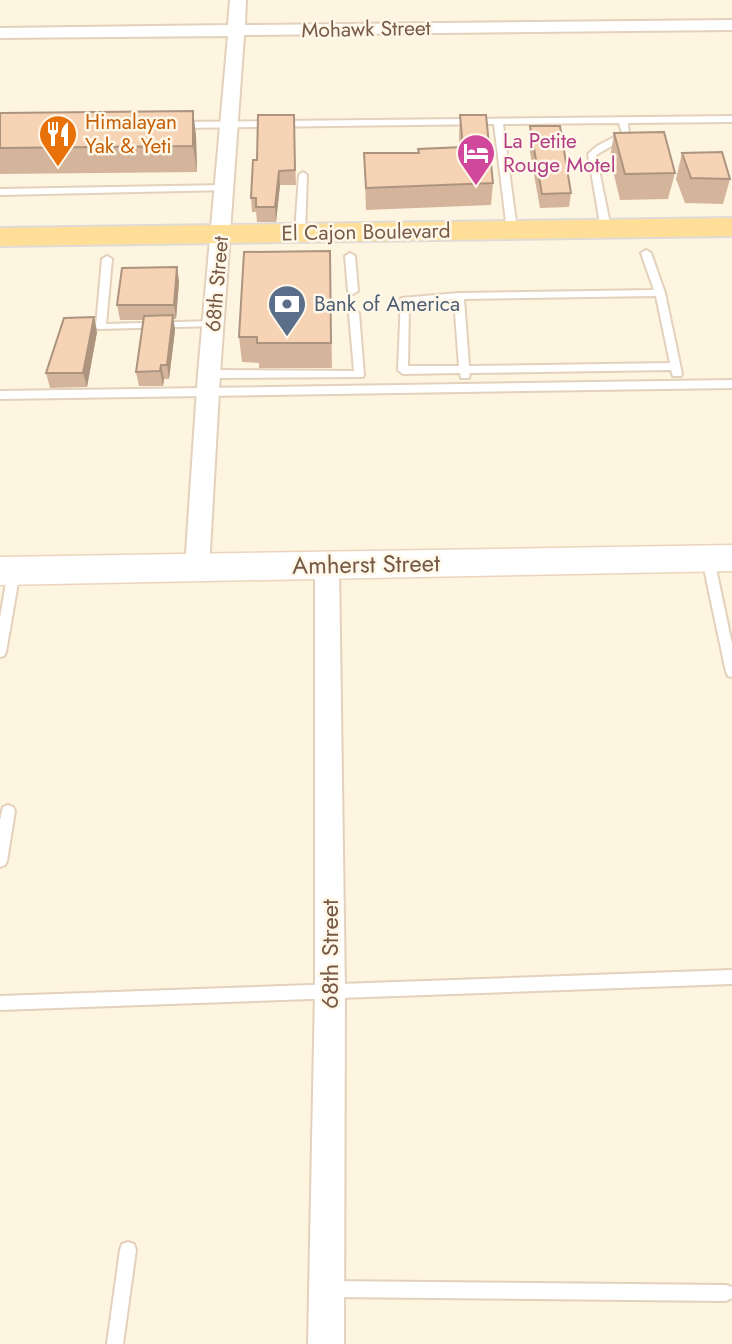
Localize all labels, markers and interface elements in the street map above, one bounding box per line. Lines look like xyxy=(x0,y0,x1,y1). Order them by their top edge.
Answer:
street label: Mohawk Street xyxy=(301,13,431,45)
place label: Himalayan Yak & Yeti xyxy=(85,107,177,161)
restaurant icon: Himalayan Yak & Yeti xyxy=(37,113,79,168)
place label: La Petite Rouge Motel xyxy=(503,126,616,180)
hotel icon: La Petite Rouge Motel xyxy=(455,132,497,187)
street label: El Cajon Boulevard xyxy=(281,216,451,248)
street label: 68th Street xyxy=(198,235,236,333)
bank icon: Bank of America xyxy=(266,283,308,338)
place label: Bank of America xyxy=(314,289,460,319)
street label: Amherst Street xyxy=(292,545,440,583)
street label: 68th Street xyxy=(312,899,347,1009)

